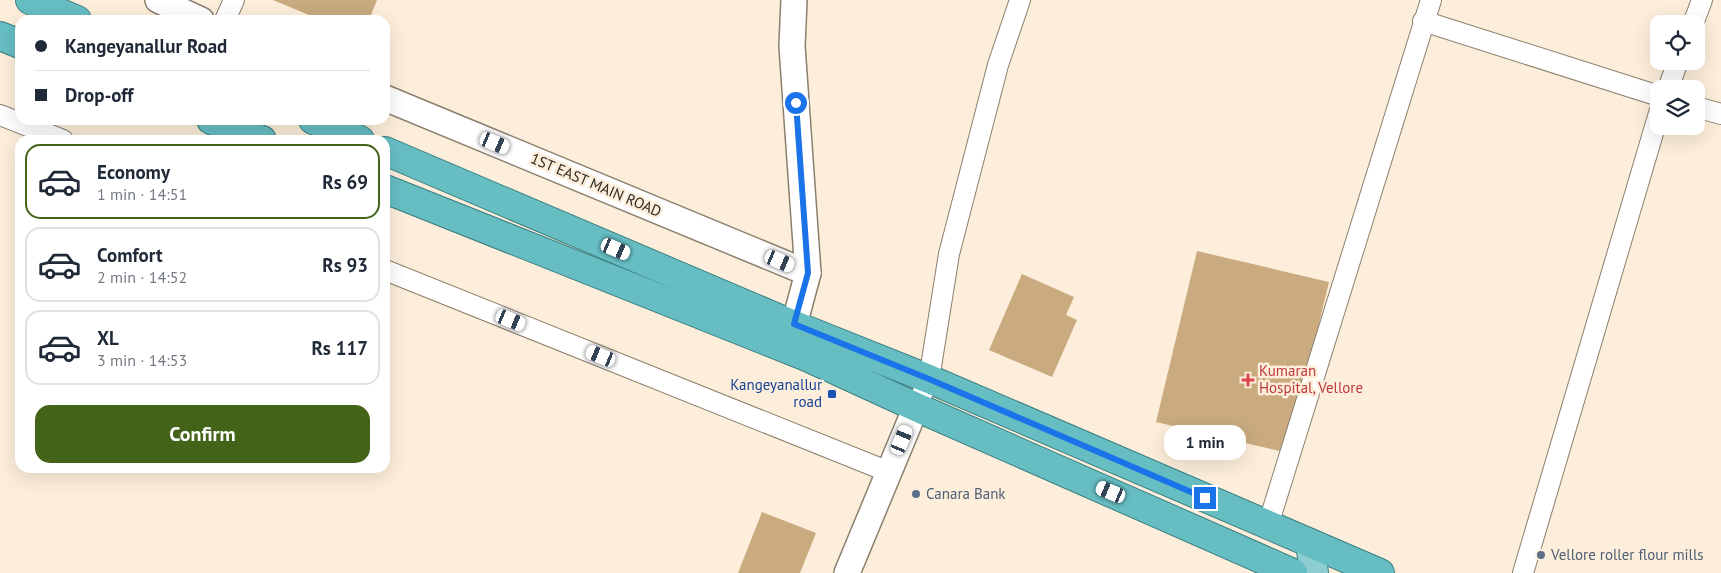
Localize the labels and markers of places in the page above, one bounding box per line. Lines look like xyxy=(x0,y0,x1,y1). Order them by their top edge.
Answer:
place label: Kumaran Hospital, Vellore xyxy=(1259,361,1363,397)
marker: Kumaran Hospital, Vellore xyxy=(1241,373,1255,387)
place label: Kangeyanallur road xyxy=(730,375,822,411)
marker: Kangeyanallur road xyxy=(826,388,838,400)
place label: Canara Bank xyxy=(926,484,1006,503)
marker: Canara Bank xyxy=(910,488,922,500)
place label: Vellore roller flour mills xyxy=(1550,545,1704,564)
marker: Vellore roller flour mills xyxy=(1535,549,1547,561)

